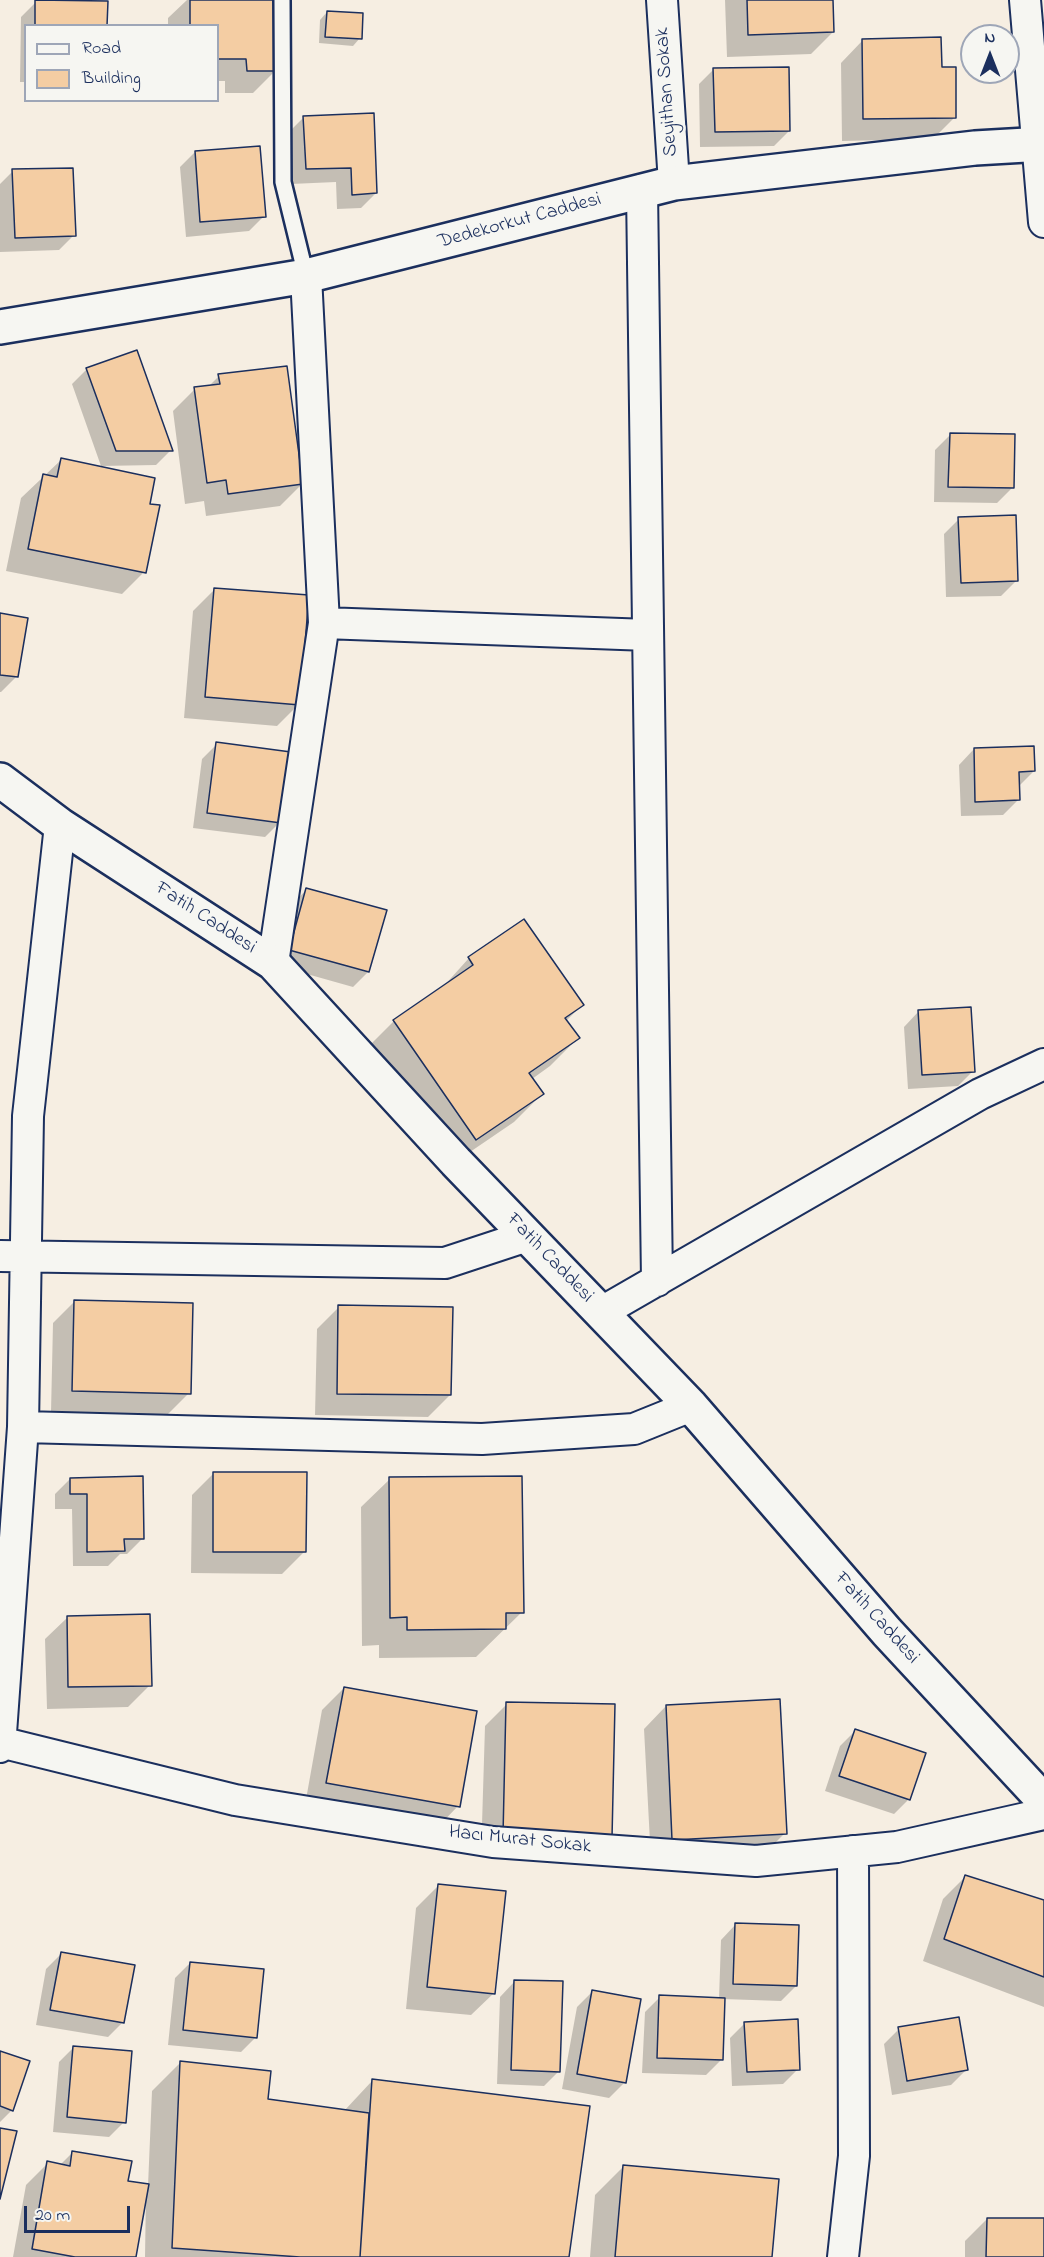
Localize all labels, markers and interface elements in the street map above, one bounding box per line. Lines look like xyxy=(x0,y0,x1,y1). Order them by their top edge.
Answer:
legend xyxy=(24,24,219,102)
north arrow xyxy=(960,24,1020,84)
text: N xyxy=(985,26,995,50)
street label: Seyithan Sokak xyxy=(652,27,684,157)
text: Road xyxy=(82,36,121,62)
text: Building xyxy=(82,66,141,92)
street label: Dedekorkut Caddesi xyxy=(436,189,604,255)
street label: Fatih Caddesi xyxy=(150,877,260,961)
street label: Fatih Caddesi xyxy=(500,1209,598,1309)
street label: Fatih Caddesi xyxy=(828,1568,924,1670)
street label: Hacı Murat Sokak xyxy=(448,1822,592,1860)
scale bar xyxy=(27,2194,134,2232)
text: 20 m xyxy=(35,2203,70,2229)

